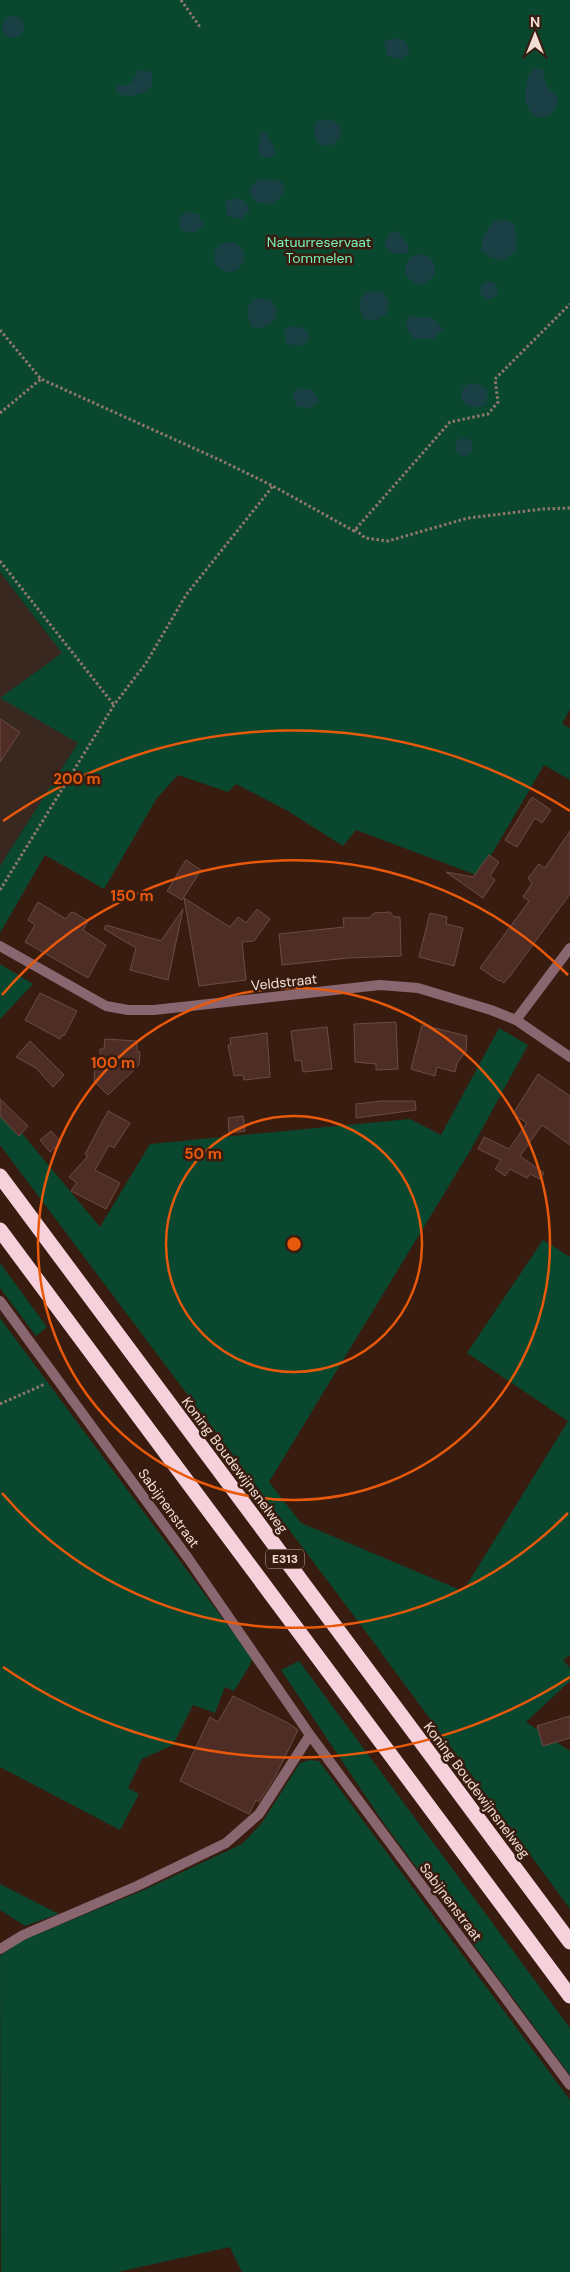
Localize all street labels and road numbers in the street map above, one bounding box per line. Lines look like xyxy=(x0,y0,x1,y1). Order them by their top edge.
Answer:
street label: Veldstraat xyxy=(250,970,318,994)
street label: Koning Boudewijnsnelweg xyxy=(178,1393,292,1537)
street label: Sabijnenstraat xyxy=(134,1465,204,1551)
road number: E313 xyxy=(266,1550,304,1568)
street label: Koning Boudewijnsnelweg xyxy=(420,1718,534,1862)
street label: Sabijnenstraat xyxy=(416,1859,486,1945)

